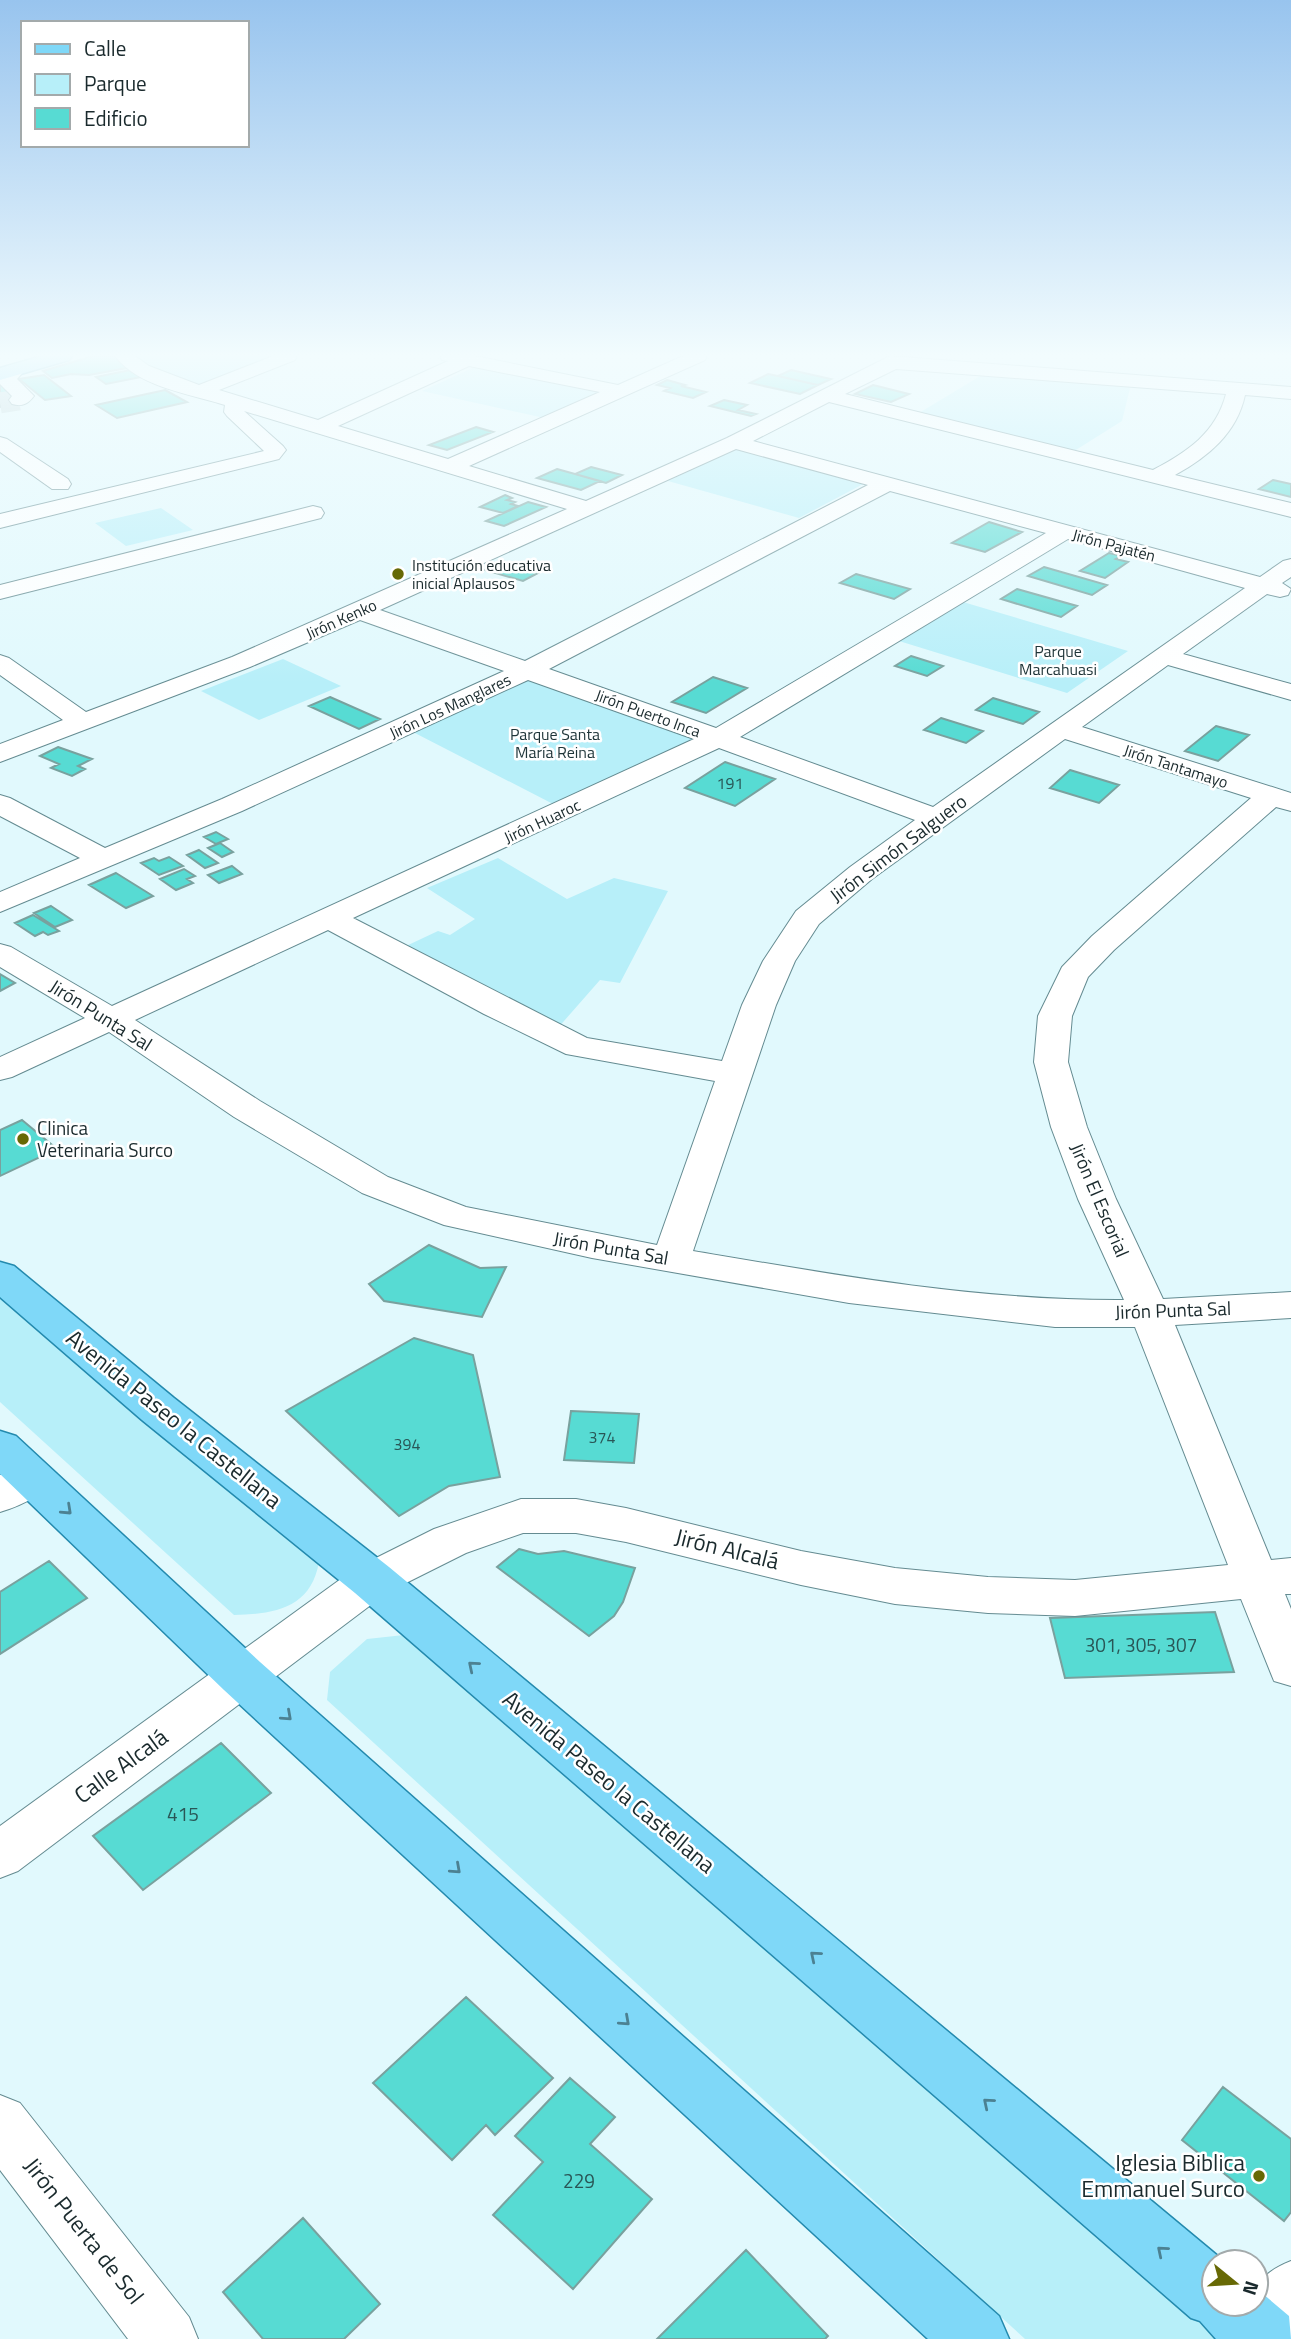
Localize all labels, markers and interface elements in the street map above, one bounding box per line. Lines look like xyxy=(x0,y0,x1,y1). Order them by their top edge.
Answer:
legend xyxy=(21,21,248,147)
text: Calle xyxy=(84,32,126,64)
text: Parque xyxy=(84,67,147,99)
text: Edificio xyxy=(84,102,148,134)
street label: Jirón Pajatén xyxy=(1070,522,1158,568)
place label: Institución educativa inicial Aplausos xyxy=(412,553,551,595)
marker: Institución educativa inicial Aplausos xyxy=(390,566,406,582)
street label: Jirón Kenko xyxy=(302,593,380,645)
park label: Parque Marcahuasi xyxy=(1019,639,1097,681)
street label: Jirón Los Manglares xyxy=(385,667,515,745)
street label: Jirón Puerto Inca xyxy=(592,683,704,743)
park label: Parque Santa María Reina xyxy=(510,722,600,764)
street label: Jirón Tantamayo xyxy=(1121,738,1231,794)
house number: 191 xyxy=(717,771,743,795)
street label: Jirón Simón Salguero xyxy=(823,786,972,909)
street label: Jirón Huaroc xyxy=(500,793,584,849)
street label: Jirón Punta Sal xyxy=(44,971,158,1058)
place label: Clinica Veterinaria Surco xyxy=(37,1113,173,1164)
marker: Clinica Veterinaria Surco xyxy=(15,1131,31,1147)
street label: Jirón El Escorial xyxy=(1063,1138,1138,1261)
street label: Jirón Punta Sal xyxy=(551,1223,671,1272)
street label: Jirón Punta Sal xyxy=(1114,1293,1232,1326)
street label: Avenida Paseo la Castellana xyxy=(59,1320,290,1517)
house number: 374 xyxy=(589,1425,615,1449)
house number: 394 xyxy=(394,1432,420,1456)
one-way arrow xyxy=(59,1502,72,1515)
street label: Jirón Alcalá xyxy=(671,1519,783,1578)
house number: 301, 305, 307 xyxy=(1085,1630,1197,1659)
one-way arrow xyxy=(469,1662,481,1675)
street label: Avenida Paseo la Castellana xyxy=(495,1682,724,1882)
one-way arrow xyxy=(279,1708,292,1721)
street label: Calle Alcalá xyxy=(66,1719,175,1812)
house number: 415 xyxy=(167,1799,199,1828)
one-way arrow xyxy=(448,1860,461,1873)
one-way arrow xyxy=(810,1952,823,1964)
one-way arrow xyxy=(617,2013,630,2025)
one-way arrow xyxy=(984,2099,996,2112)
place label: Iglesia Biblica Emmanuel Surco xyxy=(1081,2145,1245,2206)
street label: Jirón Puerta de Sol xyxy=(16,2150,153,2312)
house number: 229 xyxy=(563,2166,595,2195)
marker: Iglesia Biblica Emmanuel Surco xyxy=(1251,2168,1267,2184)
one-way arrow xyxy=(1157,2247,1170,2259)
north arrow xyxy=(1200,2248,1270,2318)
text: N xyxy=(1236,2278,1267,2299)

